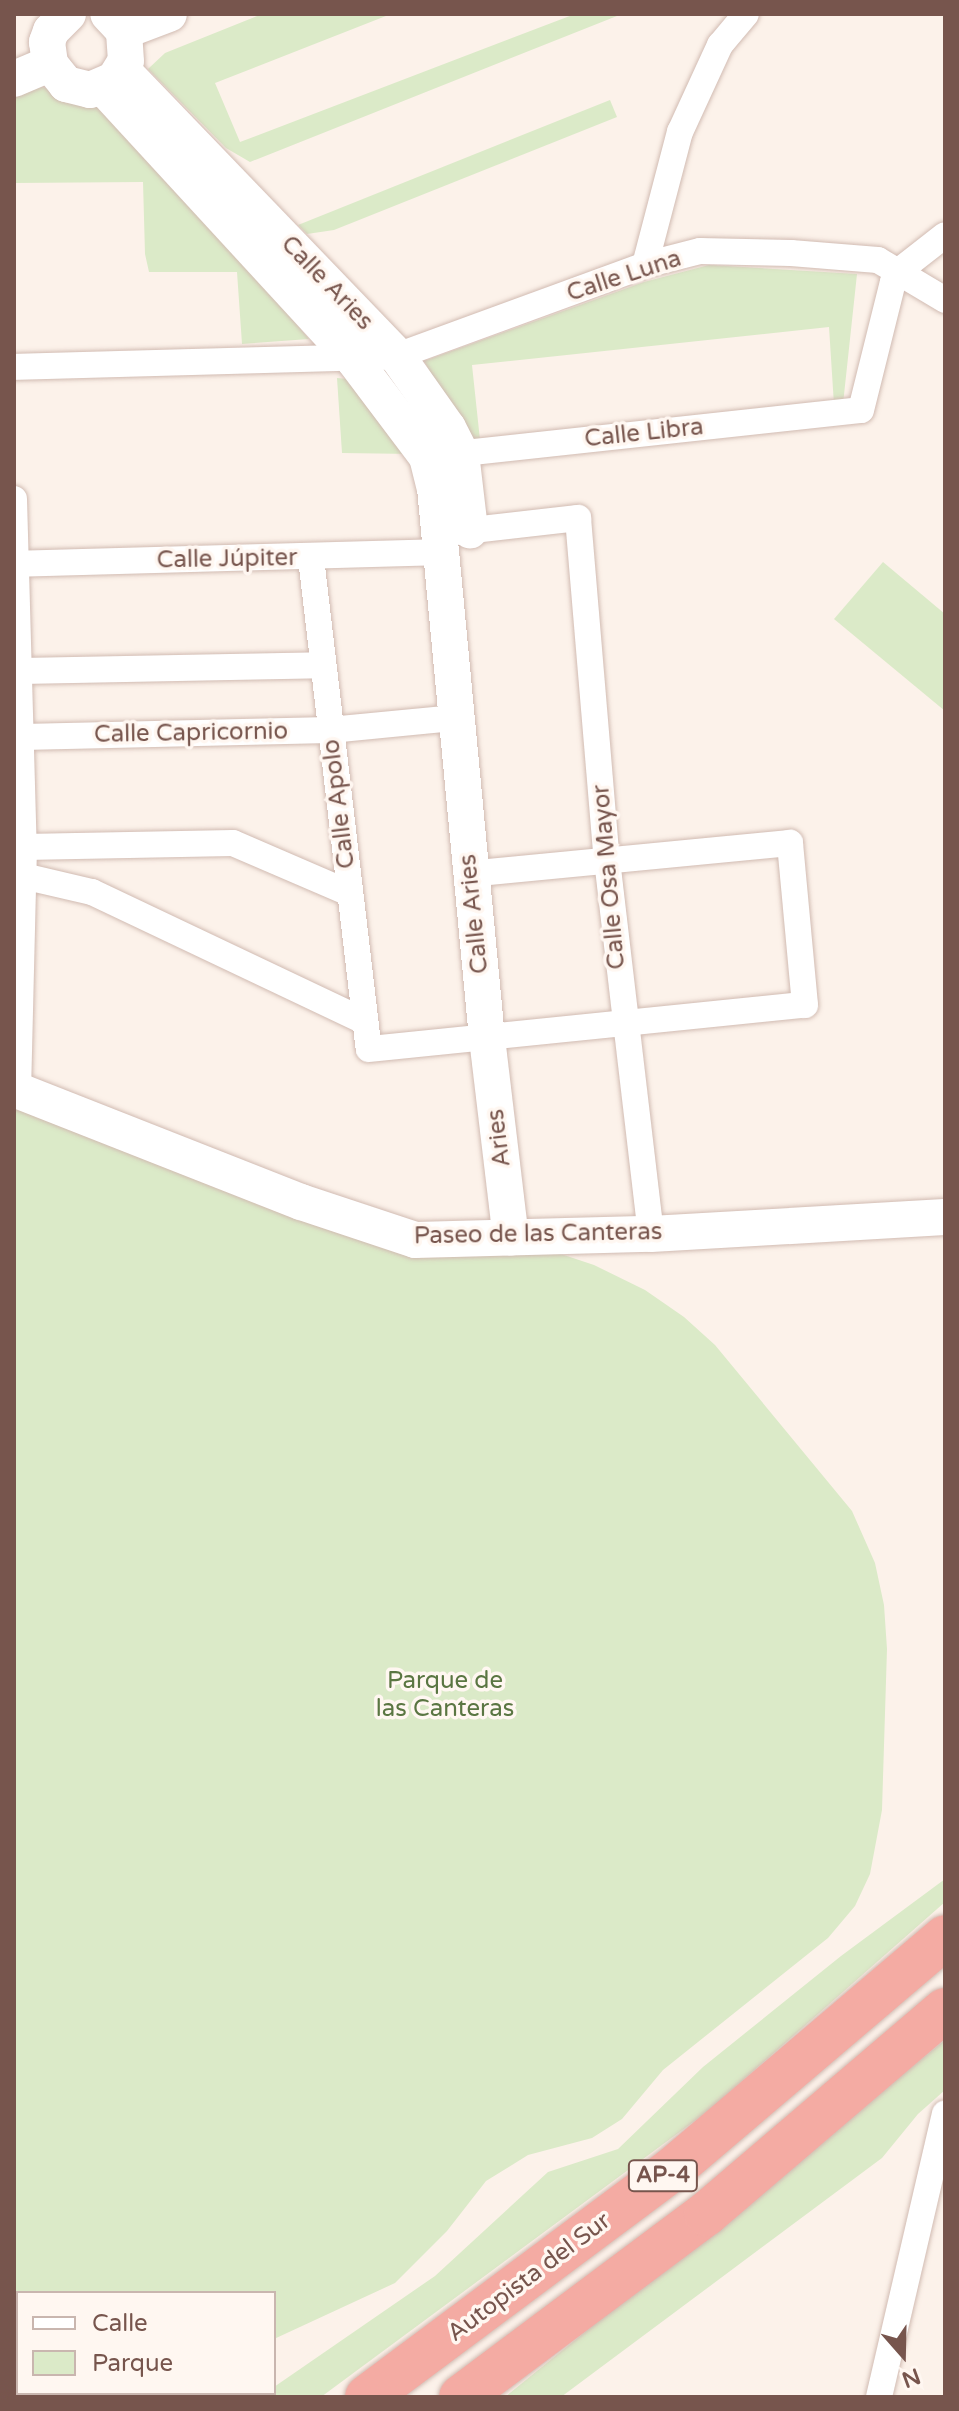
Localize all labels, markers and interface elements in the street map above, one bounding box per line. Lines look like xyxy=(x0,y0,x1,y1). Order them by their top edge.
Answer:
street label: Calle Aries xyxy=(275,230,379,336)
street label: Calle Luna xyxy=(563,244,685,308)
street label: Calle Libra xyxy=(583,412,705,454)
street label: Calle Júpiter xyxy=(156,543,298,575)
street label: Calle Capricornio xyxy=(94,717,288,749)
street label: Calle Apolo xyxy=(317,738,361,870)
street label: Calle Osa Mayor xyxy=(587,783,631,971)
street label: Calle Aries xyxy=(453,853,495,975)
street label: Aries xyxy=(481,1107,517,1169)
street label: Paseo de las Canteras xyxy=(414,1217,662,1251)
park label: Parque de las Canteras xyxy=(376,1667,514,1723)
road number: AP-4 xyxy=(627,2158,699,2194)
street label: Autopista del Sur xyxy=(442,2206,616,2348)
legend xyxy=(16,2291,276,2395)
text: Calle xyxy=(92,2309,148,2338)
north arrow xyxy=(863,2315,943,2395)
text: Parque xyxy=(92,2349,173,2378)
text: N xyxy=(898,2362,924,2393)

